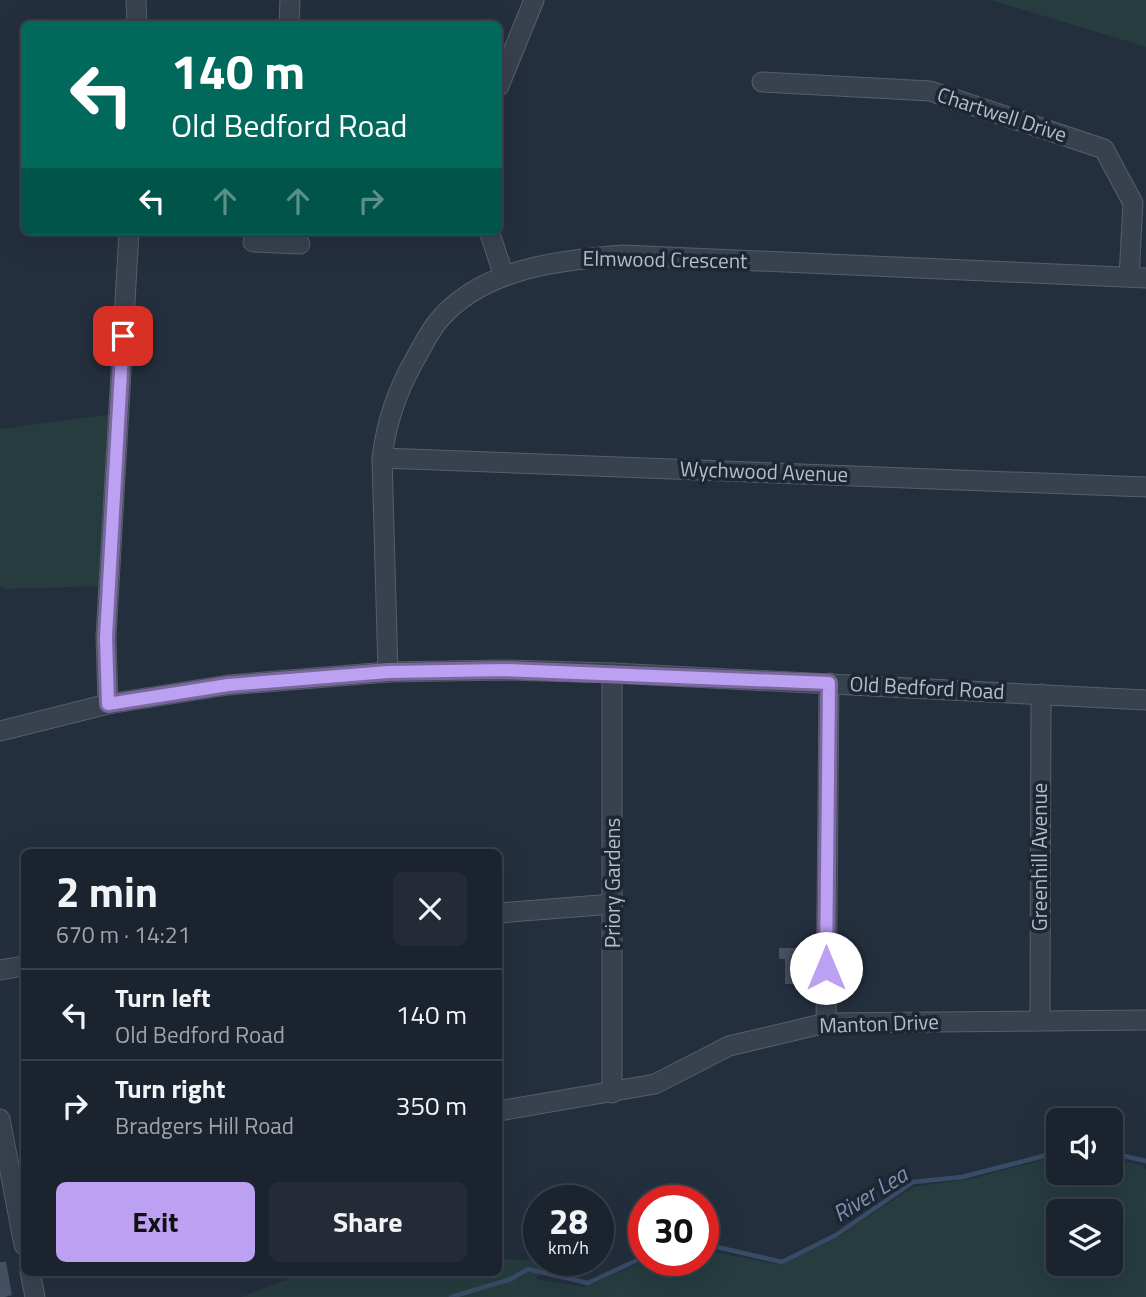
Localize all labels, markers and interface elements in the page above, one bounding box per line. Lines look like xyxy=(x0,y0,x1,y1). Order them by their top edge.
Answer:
text: 140 m xyxy=(171,33,305,108)
icon: left xyxy=(56,49,147,140)
street label: Chartwell Drive xyxy=(933,78,1071,150)
text: Old Bedford Road xyxy=(171,101,407,149)
icon: left xyxy=(133,182,171,220)
icon: ahead xyxy=(206,182,244,220)
icon: ahead xyxy=(279,182,317,220)
icon: right xyxy=(352,182,390,220)
street label: Elmwood Crescent xyxy=(582,242,748,276)
pin xyxy=(93,306,153,366)
icon: arrive xyxy=(104,317,142,355)
street label: Wychwood Avenue xyxy=(679,452,849,490)
street label: Old Bedford Road xyxy=(849,667,1005,707)
street label: Greenhill Avenue xyxy=(1023,783,1055,931)
street label: Priory Gardens xyxy=(596,818,628,948)
text: 2 min xyxy=(56,859,158,923)
button: close xyxy=(393,872,467,946)
text: 670 m · 14:21 xyxy=(56,917,191,952)
position arrow xyxy=(789,931,863,1005)
text: Turn left xyxy=(115,978,210,1017)
text: 140 m xyxy=(396,995,467,1034)
icon: left xyxy=(56,996,94,1034)
street label: Manton Drive xyxy=(819,1005,939,1041)
text: Old Bedford Road xyxy=(115,1017,285,1052)
text: Turn right xyxy=(115,1069,226,1108)
text: 350 m xyxy=(396,1086,467,1125)
icon: right xyxy=(56,1087,94,1125)
text: Bradgers Hill Road xyxy=(115,1108,294,1143)
map controls xyxy=(1046,1108,1123,1276)
button: sound xyxy=(1046,1108,1123,1185)
water label: River Lea xyxy=(825,1156,915,1230)
button: Exit xyxy=(56,1182,255,1262)
button: Share xyxy=(269,1182,467,1262)
speed limit sign: 30 xyxy=(628,1185,719,1276)
text: 28 xyxy=(549,1194,588,1248)
button: layers xyxy=(1046,1199,1123,1276)
text: km/h xyxy=(548,1234,589,1261)

